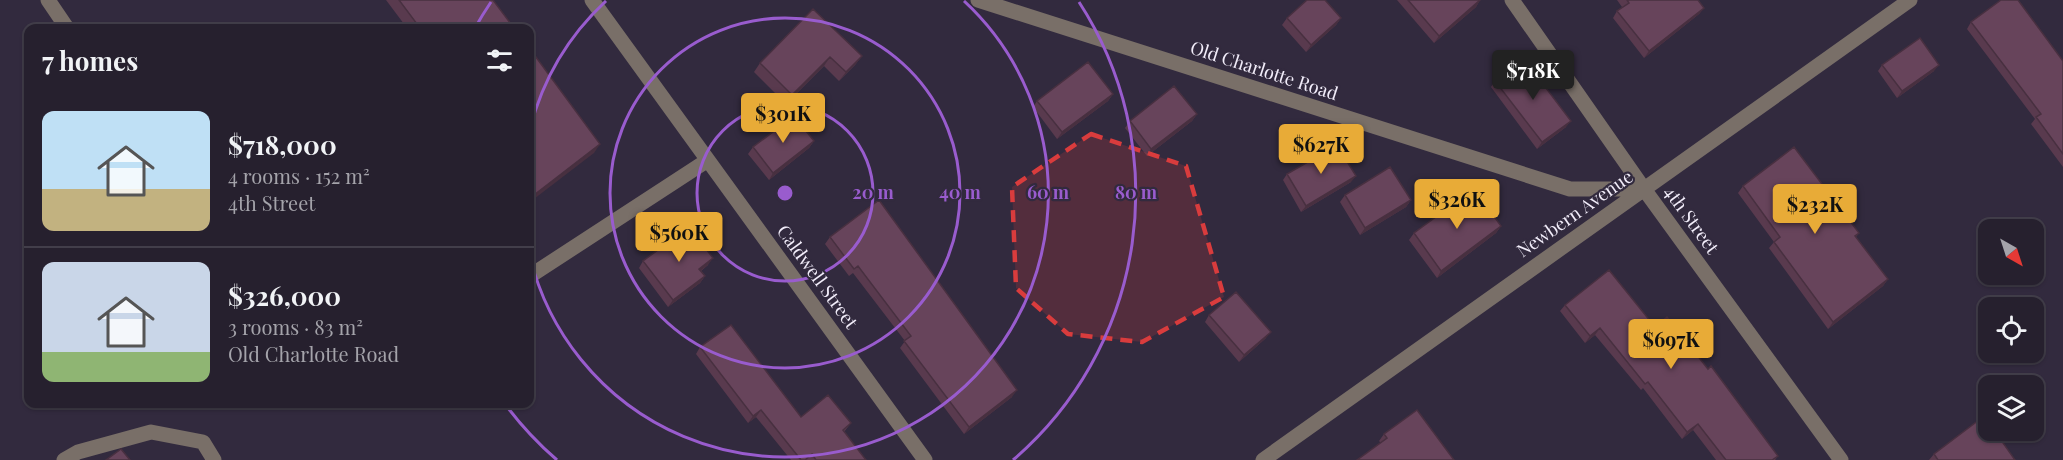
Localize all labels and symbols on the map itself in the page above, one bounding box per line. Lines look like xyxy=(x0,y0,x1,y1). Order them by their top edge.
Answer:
street label: Old Charlotte Road xyxy=(1187,35,1342,105)
pin: $718K xyxy=(1491,50,1575,101)
pin: $301K xyxy=(741,93,825,144)
pin: $627K xyxy=(1279,124,1363,175)
street label: Newbern Avenue xyxy=(1512,164,1637,262)
pin: $326K xyxy=(1415,179,1499,230)
text: 20 m xyxy=(852,180,894,204)
text: 40 m xyxy=(939,180,982,204)
text: 60 m xyxy=(1027,180,1070,204)
text: 80 m xyxy=(1115,180,1158,204)
street label: 4th Street xyxy=(1659,181,1725,259)
centre of rings xyxy=(775,183,795,203)
pin: $232K xyxy=(1773,184,1857,235)
pin: $560K xyxy=(637,212,721,263)
north arrow xyxy=(1978,219,2044,285)
street label: Caldwell Street xyxy=(772,220,864,334)
pin: $697K xyxy=(1629,319,1713,370)

